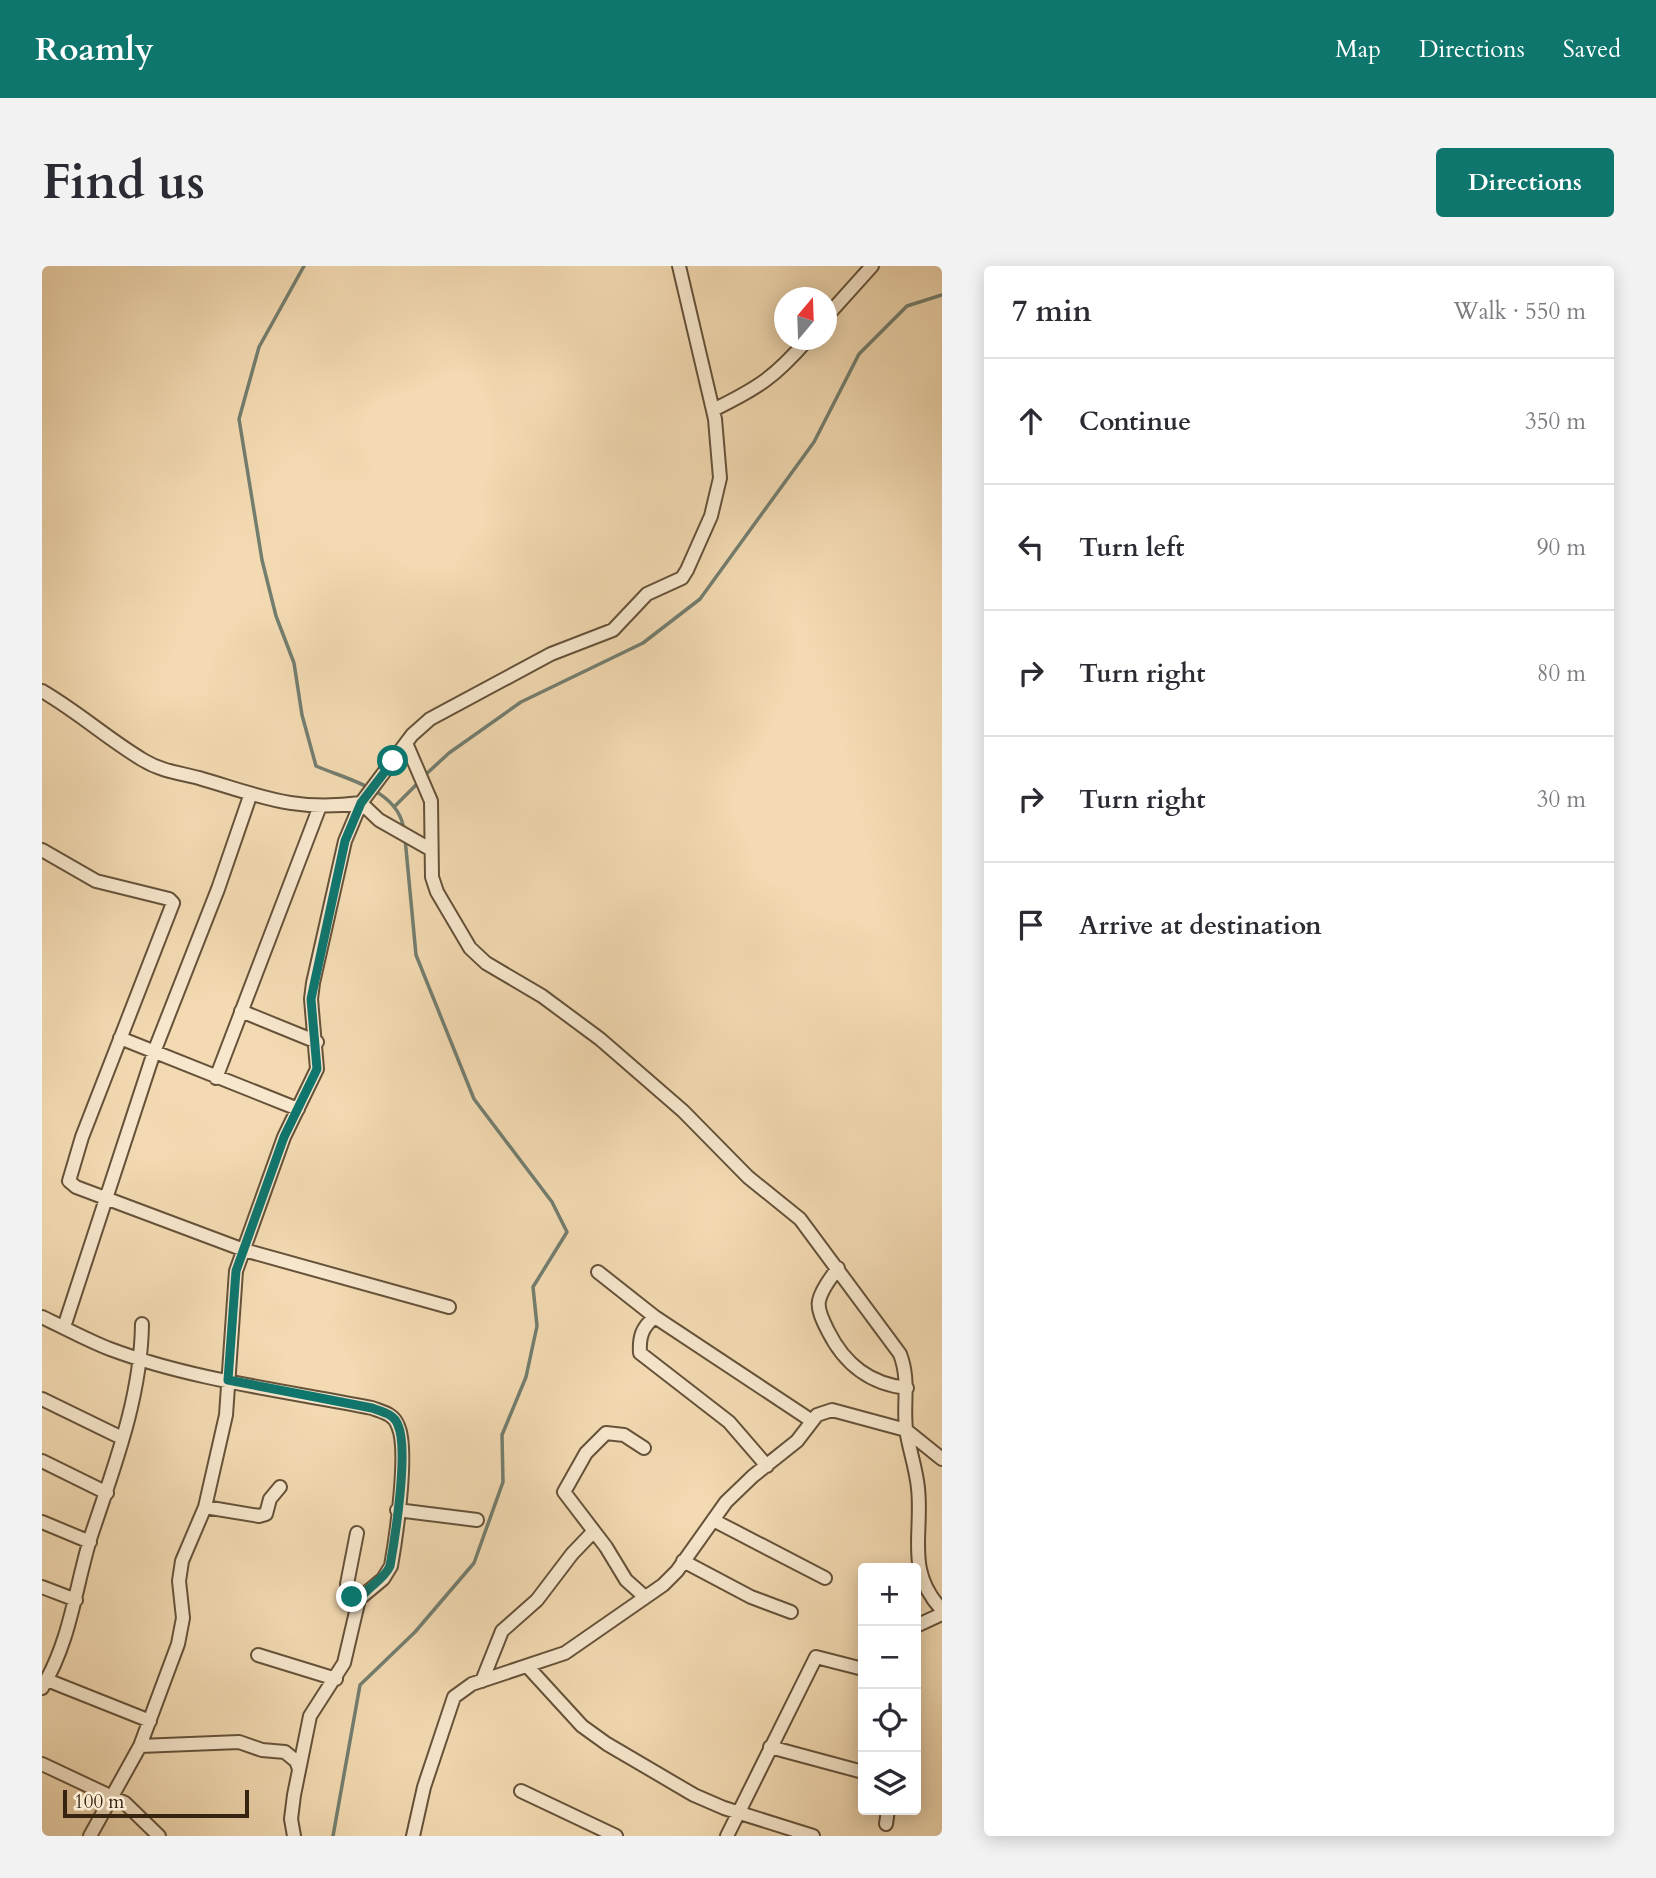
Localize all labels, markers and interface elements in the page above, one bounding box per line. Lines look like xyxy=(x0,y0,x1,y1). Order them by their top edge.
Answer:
text: Roamly xyxy=(35,27,154,72)
text: Map xyxy=(1335,33,1381,66)
text: Directions xyxy=(1419,33,1525,66)
text: Saved xyxy=(1563,33,1621,66)
button: Directions xyxy=(1436,148,1614,217)
text: Find us xyxy=(42,149,205,216)
north arrow xyxy=(774,287,837,350)
text: 7 min xyxy=(1012,291,1092,332)
text: Walk · 550 m xyxy=(1453,296,1586,327)
icon: ahead xyxy=(1012,402,1050,440)
text: Continue xyxy=(1079,404,1191,439)
text: 350 m xyxy=(1525,406,1586,437)
icon: left xyxy=(1012,528,1050,566)
text: Turn left xyxy=(1079,530,1184,565)
text: 90 m xyxy=(1537,532,1586,563)
icon: right xyxy=(1012,654,1050,692)
text: Turn right xyxy=(1079,656,1206,691)
text: 80 m xyxy=(1537,658,1586,689)
route start xyxy=(377,745,408,776)
icon: right xyxy=(1012,780,1050,818)
text: Turn right xyxy=(1079,782,1206,817)
text: 30 m xyxy=(1537,784,1586,815)
icon: arrive xyxy=(1012,906,1050,944)
text: Arrive at destination xyxy=(1079,908,1322,943)
map controls xyxy=(858,1563,921,1815)
button: + xyxy=(858,1563,921,1626)
route end xyxy=(336,1581,367,1612)
button: − xyxy=(858,1626,921,1689)
button: locate xyxy=(858,1689,921,1752)
button: layers xyxy=(858,1752,921,1815)
scale bar xyxy=(63,1787,248,1819)
text: 100 m xyxy=(74,1789,124,1815)

